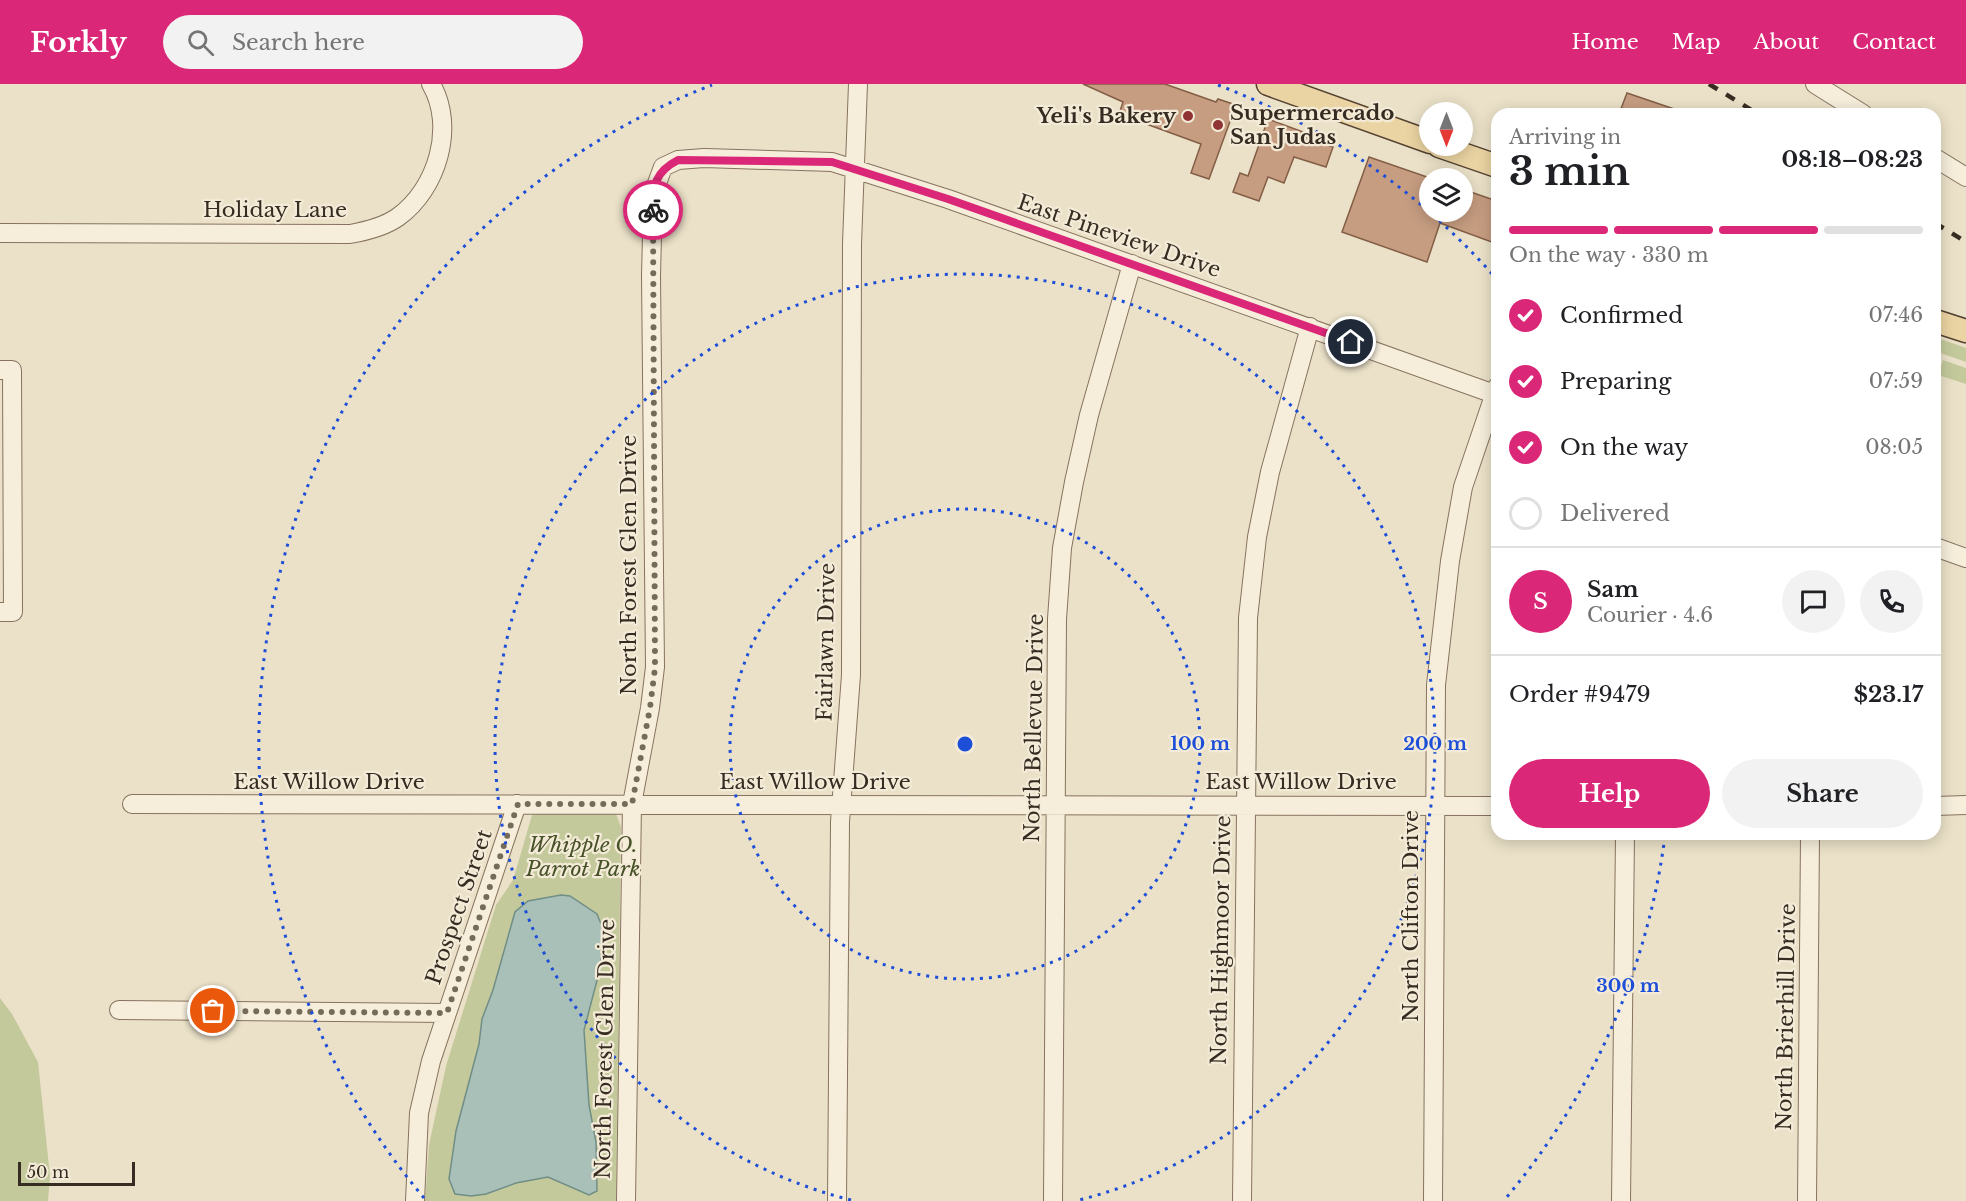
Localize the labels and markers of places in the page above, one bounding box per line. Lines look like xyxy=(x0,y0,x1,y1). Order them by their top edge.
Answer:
place label: Supermercado San Judas xyxy=(1230,100,1394,150)
place label: Yeli's Bakery xyxy=(1036,103,1176,129)
marker: Yeli's Bakery xyxy=(1181,109,1195,123)
marker: Supermercado San Judas xyxy=(1211,118,1225,132)
pin xyxy=(1325,316,1376,367)
centre of rings xyxy=(955,734,975,754)
pin xyxy=(187,985,238,1036)

